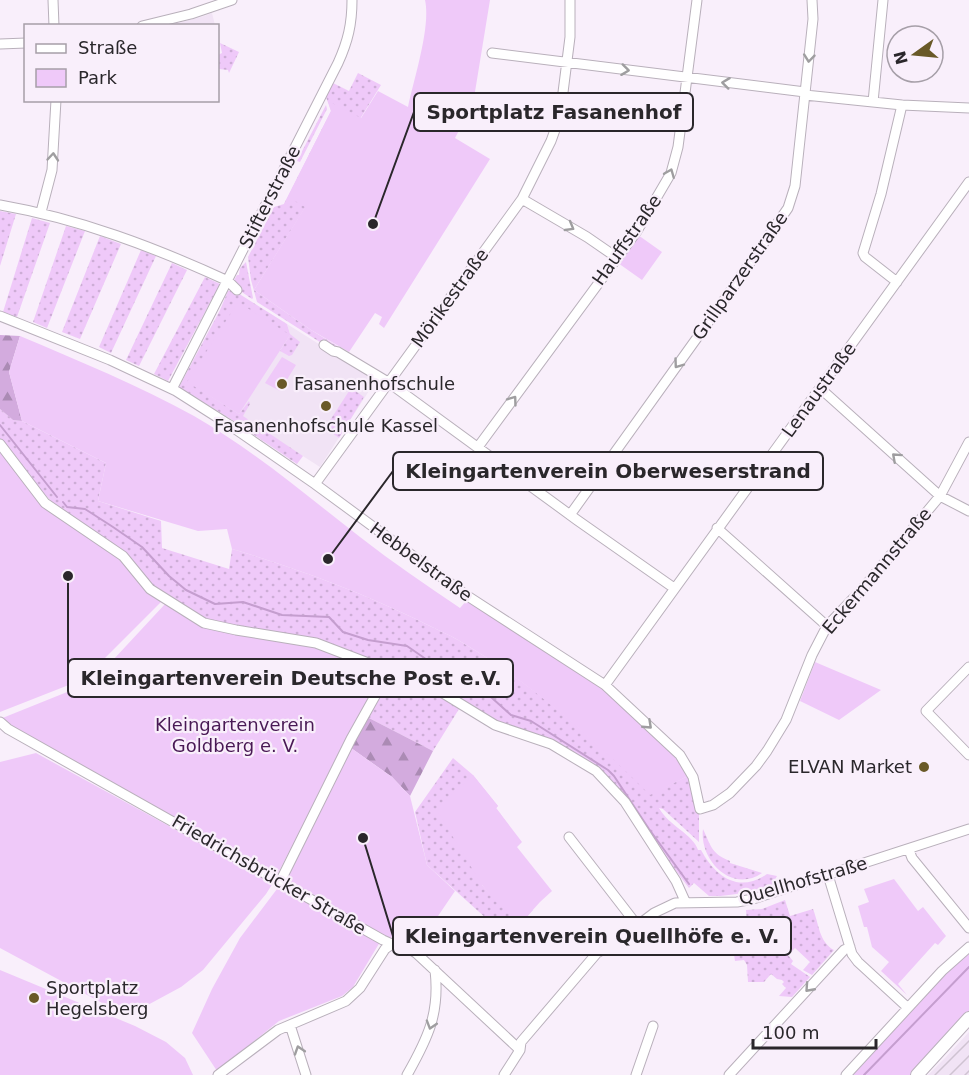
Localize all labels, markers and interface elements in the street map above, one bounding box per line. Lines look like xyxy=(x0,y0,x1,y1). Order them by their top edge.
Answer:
legend xyxy=(24,24,219,102)
north arrow xyxy=(885,24,945,84)
text: Straße xyxy=(78,37,137,58)
text: N xyxy=(890,49,912,67)
one-way arrow xyxy=(803,54,816,63)
one-way arrow xyxy=(620,63,630,76)
text: Park xyxy=(78,67,117,88)
one-way arrow xyxy=(722,77,731,89)
callout: Sportplatz Fasanenhof xyxy=(414,93,693,131)
text: Sportplatz Fasanenhof xyxy=(427,100,682,124)
street label: Stifterstraße xyxy=(235,142,304,252)
one-way arrow xyxy=(46,152,59,161)
one-way arrow xyxy=(663,168,675,179)
street label: Hauffstraße xyxy=(588,190,665,289)
street label: Grillparzerstraße xyxy=(688,208,792,344)
one-way arrow xyxy=(564,220,574,231)
street label: Mörikestraße xyxy=(407,244,493,351)
street label: Lenaustraße xyxy=(777,338,860,441)
one-way arrow xyxy=(674,357,685,368)
place label: Fasanenhofschule xyxy=(294,373,455,394)
marker: Fasanenhofschule xyxy=(275,377,289,391)
one-way arrow xyxy=(506,396,517,407)
marker: Fasanenhofschule Kassel xyxy=(319,399,333,413)
place label: Fasanenhofschule Kassel xyxy=(214,415,438,436)
callout: Kleingartenverein Oberweserstrand xyxy=(393,452,823,490)
one-way arrow xyxy=(892,453,903,464)
text: Kleingartenverein Oberweserstrand xyxy=(405,459,811,483)
street label: Eckermannstraße xyxy=(818,503,935,638)
street label: Hebbelstraße xyxy=(366,518,476,606)
callout: Kleingartenverein Deutsche Post e.V. xyxy=(68,659,513,697)
text: Kleingartenverein Deutsche Post e.V. xyxy=(80,666,502,690)
park label: Kleingartenverein Goldberg e. V. xyxy=(155,714,315,756)
one-way arrow xyxy=(641,718,652,729)
place label: ELVAN Market xyxy=(788,756,912,777)
marker: ELVAN Market xyxy=(917,760,931,774)
street label: Friedrichsbrücker Straße xyxy=(169,810,370,939)
street label: Quellhofstraße xyxy=(736,852,870,909)
callout: Kleingartenverein Quellhöfe e. V. xyxy=(393,917,791,955)
text: Kleingartenverein Quellhöfe e. V. xyxy=(405,924,779,948)
place label: Sportplatz Hegelsberg xyxy=(46,977,149,1019)
one-way arrow xyxy=(805,981,816,992)
marker: Sportplatz Hegelsberg xyxy=(27,991,41,1005)
scale bar xyxy=(753,1012,876,1050)
one-way arrow xyxy=(426,1019,439,1030)
text: 100 m xyxy=(762,1022,820,1043)
one-way arrow xyxy=(294,1045,306,1056)

